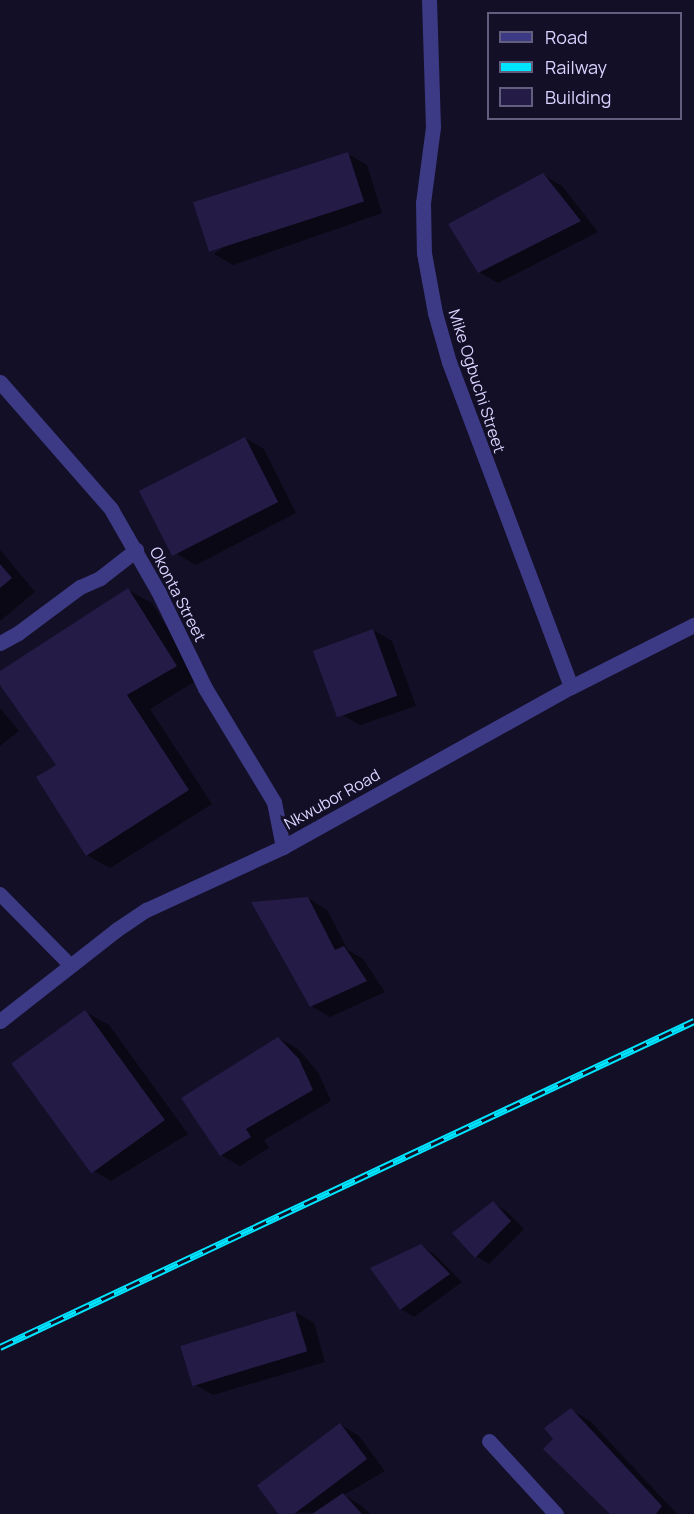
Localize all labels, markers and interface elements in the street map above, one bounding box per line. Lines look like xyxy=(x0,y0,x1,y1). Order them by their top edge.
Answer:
legend xyxy=(487,12,682,120)
text: Road xyxy=(545,25,588,49)
text: Railway xyxy=(545,55,607,79)
text: Building xyxy=(545,85,611,109)
street label: Mike Ogbuchi Street xyxy=(445,307,509,455)
street label: Okonta Street xyxy=(146,543,210,645)
street label: Nkwubor Road xyxy=(281,765,383,833)

